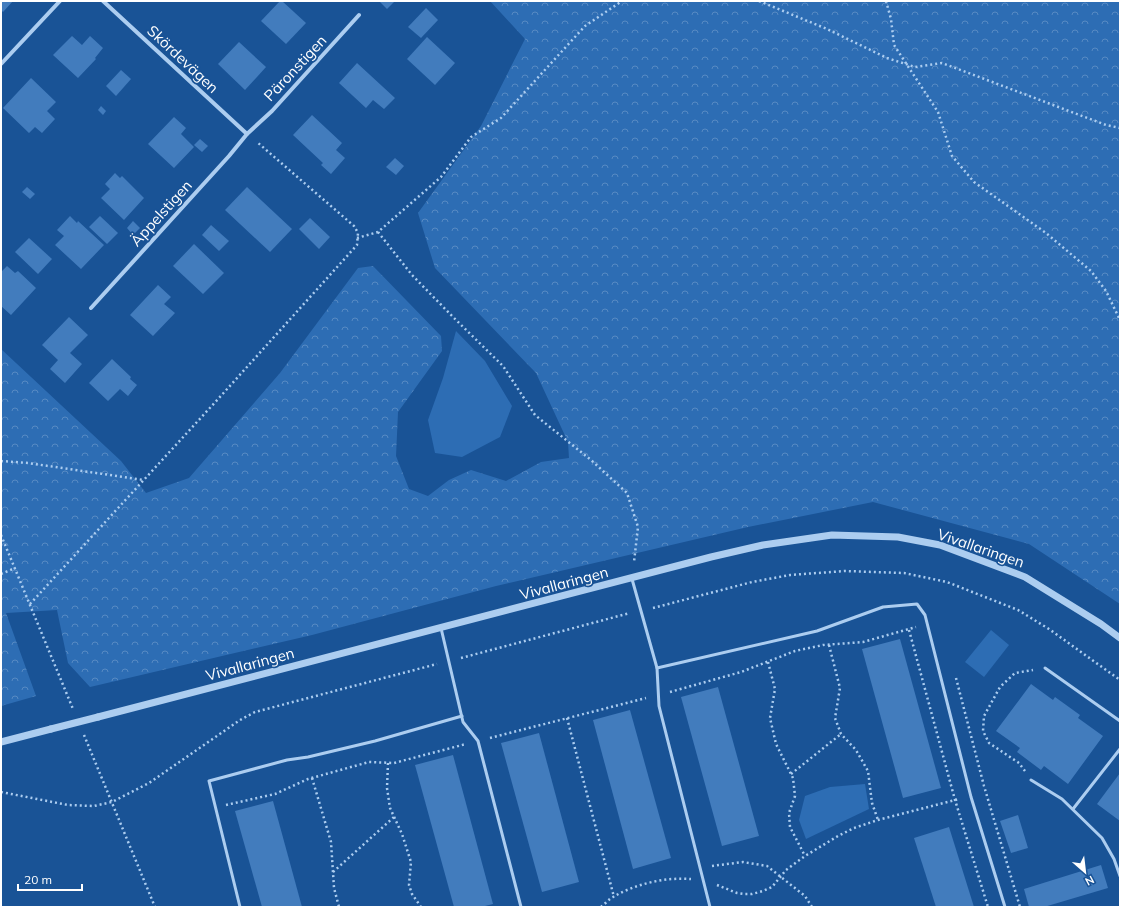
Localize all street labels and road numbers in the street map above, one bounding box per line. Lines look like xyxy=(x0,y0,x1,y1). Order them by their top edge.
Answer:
street label: Skördevägen xyxy=(143,21,223,97)
street label: Päronstigen xyxy=(260,31,330,105)
street label: Äppelstigen xyxy=(126,176,196,250)
street label: Vivallaringen xyxy=(935,524,1027,572)
street label: Vivallaringen xyxy=(518,562,610,604)
street label: Vivallaringen xyxy=(204,643,296,685)

